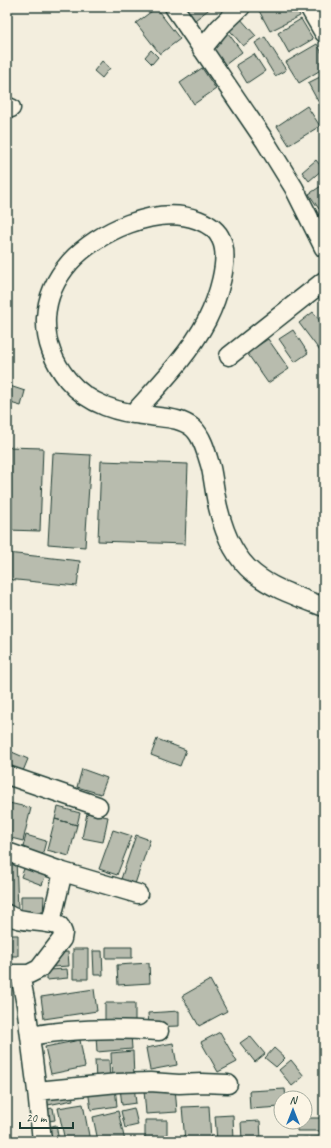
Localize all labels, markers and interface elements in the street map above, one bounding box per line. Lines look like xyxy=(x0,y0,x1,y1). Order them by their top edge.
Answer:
north arrow xyxy=(273,1090,313,1130)
text: N xyxy=(290,1093,299,1107)
scale bar xyxy=(20,1104,73,1130)
text: 20 m xyxy=(26,1110,48,1126)

